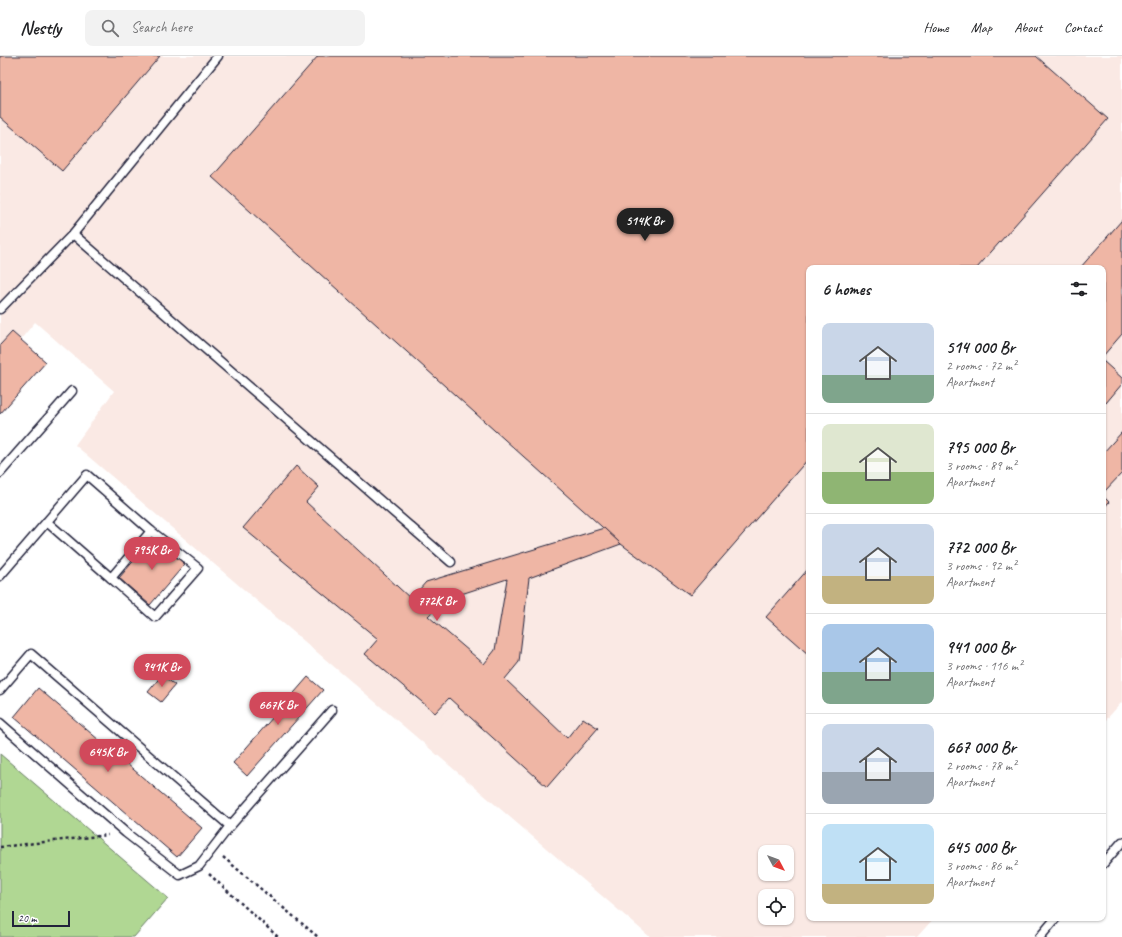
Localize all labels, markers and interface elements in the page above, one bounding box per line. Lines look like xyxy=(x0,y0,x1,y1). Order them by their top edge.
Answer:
search box xyxy=(85,10,365,46)
text: Nestly xyxy=(20,16,61,40)
icon: search xyxy=(99,17,121,39)
text: Search here xyxy=(131,18,192,37)
text: Home xyxy=(923,19,949,36)
text: Map xyxy=(971,19,992,36)
text: About xyxy=(1014,19,1042,36)
text: Contact xyxy=(1064,19,1102,36)
pin: 514K Br xyxy=(608,208,682,242)
text: 514K Br xyxy=(626,213,664,229)
icon: filters xyxy=(1068,278,1090,300)
text: 6 homes xyxy=(822,279,870,300)
text: 514 000 Br xyxy=(946,337,1015,358)
icon: home xyxy=(854,339,902,387)
text: 2 rooms · 72 m² xyxy=(946,358,1016,374)
text: Apartment xyxy=(946,374,994,390)
text: 795 000 Br xyxy=(946,437,1015,458)
icon: home xyxy=(854,440,902,488)
text: 3 rooms · 89 m² xyxy=(946,458,1016,474)
text: Apartment xyxy=(946,474,994,490)
pin: 795K Br xyxy=(115,537,189,571)
text: 772 000 Br xyxy=(946,537,1015,558)
icon: home xyxy=(854,540,902,588)
text: 795K Br xyxy=(133,542,171,558)
text: 3 rooms · 92 m² xyxy=(946,558,1016,574)
text: Apartment xyxy=(946,574,994,590)
pin: 772K Br xyxy=(400,588,474,622)
text: 772K Br xyxy=(418,593,456,609)
text: 941 000 Br xyxy=(946,637,1015,658)
icon: home xyxy=(854,640,902,688)
pin: 941K Br xyxy=(125,654,199,688)
text: 3 rooms · 116 m² xyxy=(946,658,1022,674)
text: 941K Br xyxy=(143,659,181,675)
text: Apartment xyxy=(946,674,994,690)
pin: 667K Br xyxy=(241,692,315,726)
text: 667K Br xyxy=(258,697,298,713)
text: 667 000 Br xyxy=(946,737,1016,758)
pin: 645K Br xyxy=(71,739,145,773)
icon: home xyxy=(854,740,902,788)
text: 645K Br xyxy=(89,744,127,760)
text: 2 rooms · 78 m² xyxy=(946,758,1016,774)
text: Apartment xyxy=(946,774,994,790)
text: 645 000 Br xyxy=(946,837,1015,858)
icon: home xyxy=(854,840,902,888)
north arrow xyxy=(758,845,794,881)
map controls xyxy=(758,845,794,925)
text: 3 rooms · 86 m² xyxy=(946,858,1016,874)
text: Apartment xyxy=(946,874,994,890)
button: locate xyxy=(758,889,794,925)
scale bar xyxy=(12,909,70,928)
text: 20 m xyxy=(18,911,37,925)

